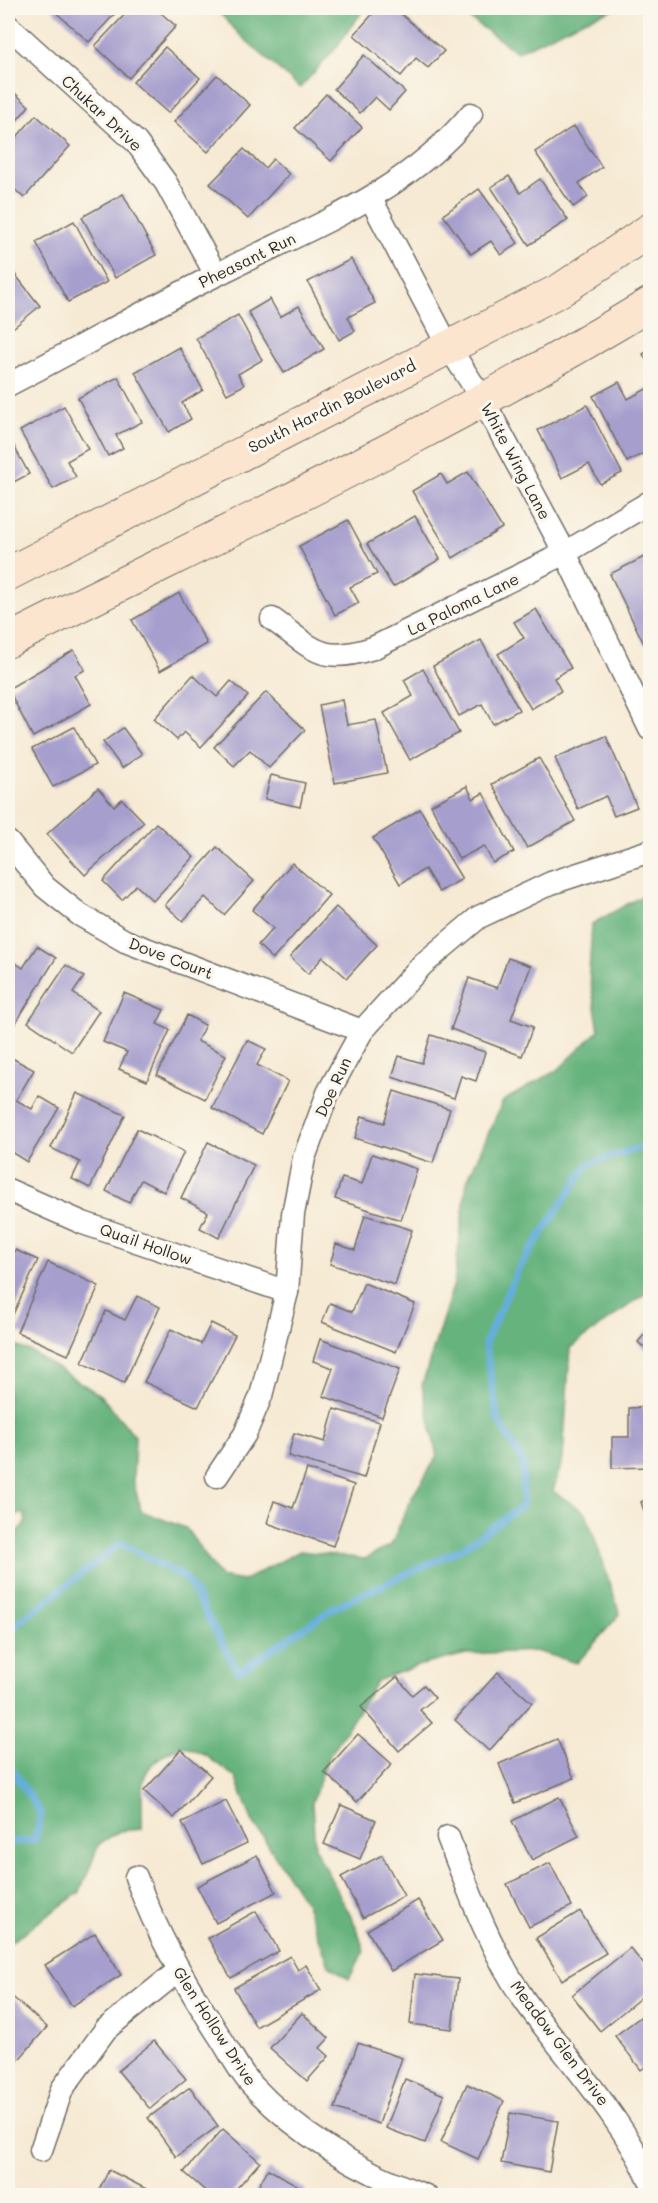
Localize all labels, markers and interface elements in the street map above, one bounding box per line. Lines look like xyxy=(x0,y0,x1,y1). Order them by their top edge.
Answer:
street label: Chukar Drive xyxy=(57,70,147,155)
street label: Pheasant Run xyxy=(195,227,299,292)
street label: South Hardin Boulevard xyxy=(244,354,419,457)
street label: White Wing Lane xyxy=(477,399,556,523)
street label: La Paloma Lane xyxy=(403,567,522,640)
street label: Dove Court xyxy=(126,932,216,983)
street label: Doe Run xyxy=(310,1054,355,1120)
street label: Quail Hollow xyxy=(97,1218,195,1269)
street label: Glen Hollow Drive xyxy=(169,1962,262,2089)
street label: Meadow Glen Drive xyxy=(506,1976,614,2110)

